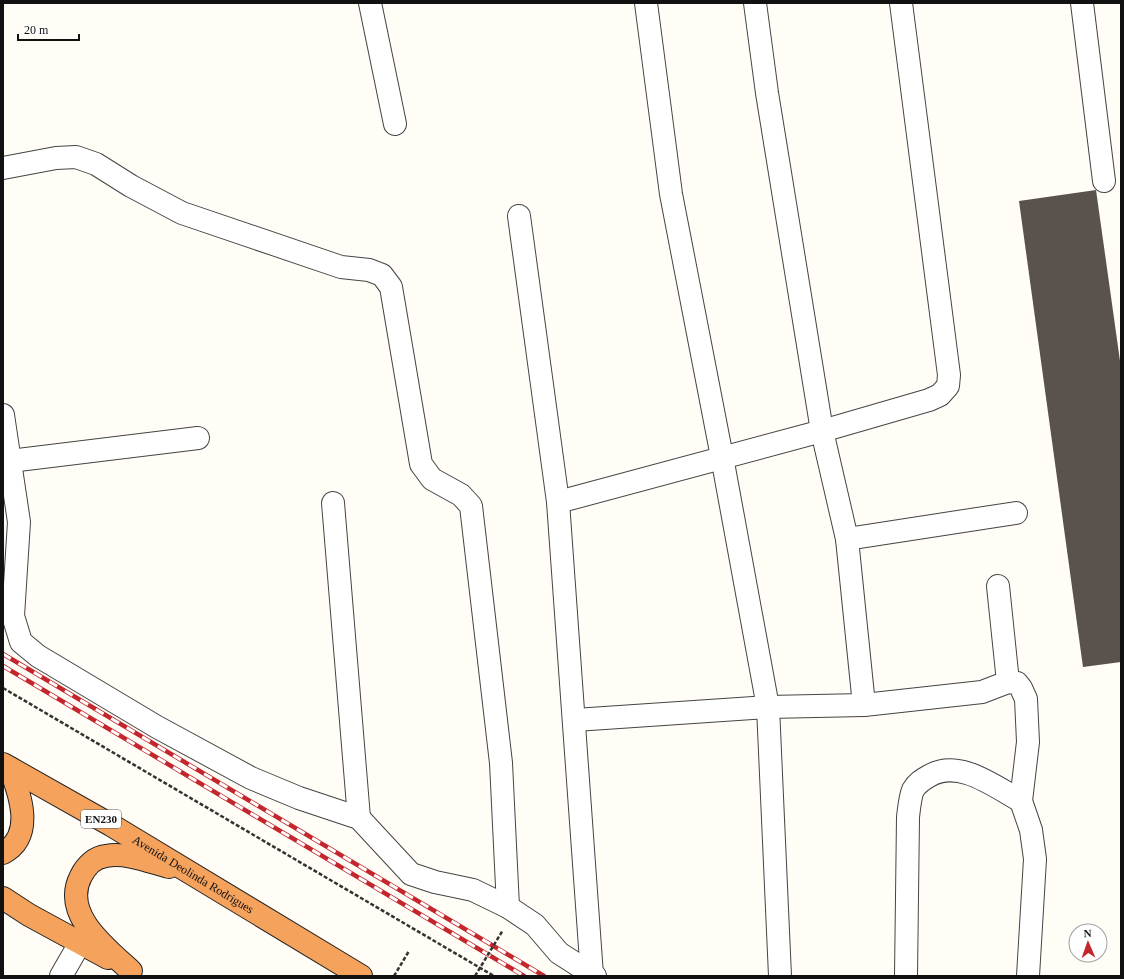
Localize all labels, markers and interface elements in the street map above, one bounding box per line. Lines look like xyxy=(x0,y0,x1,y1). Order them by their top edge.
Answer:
scale bar xyxy=(18,16,79,42)
text: 20 m xyxy=(24,23,49,37)
road number: EN230 xyxy=(81,810,121,828)
street label: Avenida Deolinda Rodrigues xyxy=(130,833,257,917)
north arrow xyxy=(1068,923,1108,963)
text: N xyxy=(1083,927,1092,939)

